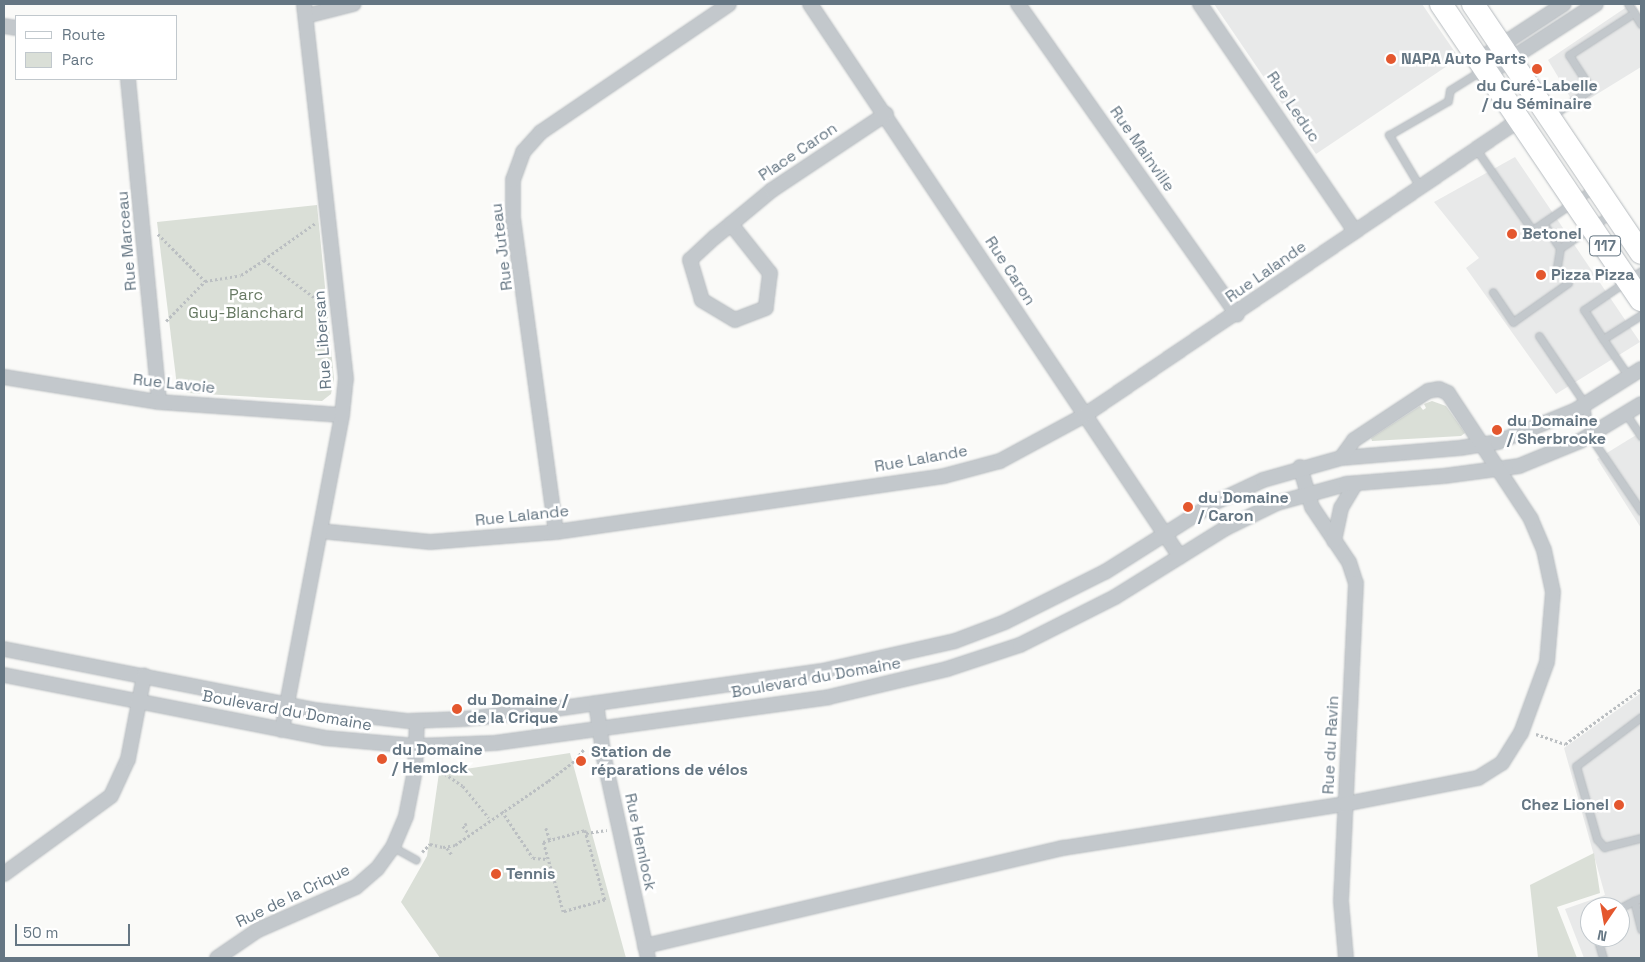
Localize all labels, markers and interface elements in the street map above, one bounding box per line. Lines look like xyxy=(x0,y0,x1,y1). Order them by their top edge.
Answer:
legend xyxy=(15,15,178,80)
text: Route xyxy=(62,25,105,44)
place label: NAPA Auto Parts xyxy=(1401,49,1527,69)
text: Parc xyxy=(62,50,94,69)
marker: NAPA Auto Parts xyxy=(1385,53,1397,65)
marker: du Curé-Labelle / du Séminaire xyxy=(1531,63,1543,75)
street label: Rue Leduc xyxy=(1262,68,1324,146)
place label: du Curé-Labelle / du Séminaire xyxy=(1476,76,1598,114)
street label: Rue Mainville xyxy=(1106,103,1178,195)
street label: Place Caron xyxy=(755,119,841,185)
street label: Rue Marceau xyxy=(113,190,141,292)
street label: Rue Juteau xyxy=(487,202,517,292)
place label: Betonel xyxy=(1522,224,1582,244)
marker: Betonel xyxy=(1506,228,1518,240)
street label: Rue Caron xyxy=(981,233,1039,309)
road number: 117 xyxy=(1589,234,1621,258)
street label: Rue Lalande xyxy=(1222,237,1310,307)
place label: Pizza Pizza xyxy=(1551,265,1635,285)
marker: Pizza Pizza xyxy=(1535,269,1547,281)
park label: Parc Guy-Blanchard xyxy=(188,285,304,323)
street label: Rue Libersan xyxy=(310,290,336,390)
street label: Rue Lavoie xyxy=(132,370,216,398)
place label: du Domaine / Sherbrooke xyxy=(1507,411,1606,449)
marker: du Domaine / Sherbrooke xyxy=(1491,424,1503,436)
street label: Rue Lalande xyxy=(873,441,969,477)
place label: du Domaine / Caron xyxy=(1198,488,1289,526)
marker: du Domaine / Caron xyxy=(1182,501,1194,513)
street label: Rue Lalande xyxy=(474,502,570,530)
street label: Boulevard du Domaine xyxy=(730,654,902,702)
street label: Boulevard du Domaine xyxy=(201,687,373,735)
place label: du Domaine / de la Crique xyxy=(467,690,568,728)
street label: Rue du Ravin xyxy=(1319,695,1343,795)
marker: du Domaine / de la Crique xyxy=(451,703,463,715)
place label: du Domaine / Hemlock xyxy=(392,740,483,778)
place label: Station de réparations de vélos xyxy=(591,742,748,780)
marker: du Domaine / Hemlock xyxy=(376,753,388,765)
marker: Station de réparations de vélos xyxy=(575,755,587,767)
street label: Rue Hemlock xyxy=(620,791,660,893)
place label: Chez Lionel xyxy=(1521,795,1609,815)
marker: Chez Lionel xyxy=(1613,799,1625,811)
street label: Rue de la Crique xyxy=(233,860,353,932)
place label: Tennis xyxy=(506,864,555,884)
marker: Tennis xyxy=(490,868,502,880)
north arrow xyxy=(1580,897,1630,947)
scale bar xyxy=(18,914,132,946)
text: 50 m xyxy=(23,923,58,942)
text: N xyxy=(1596,926,1609,945)

